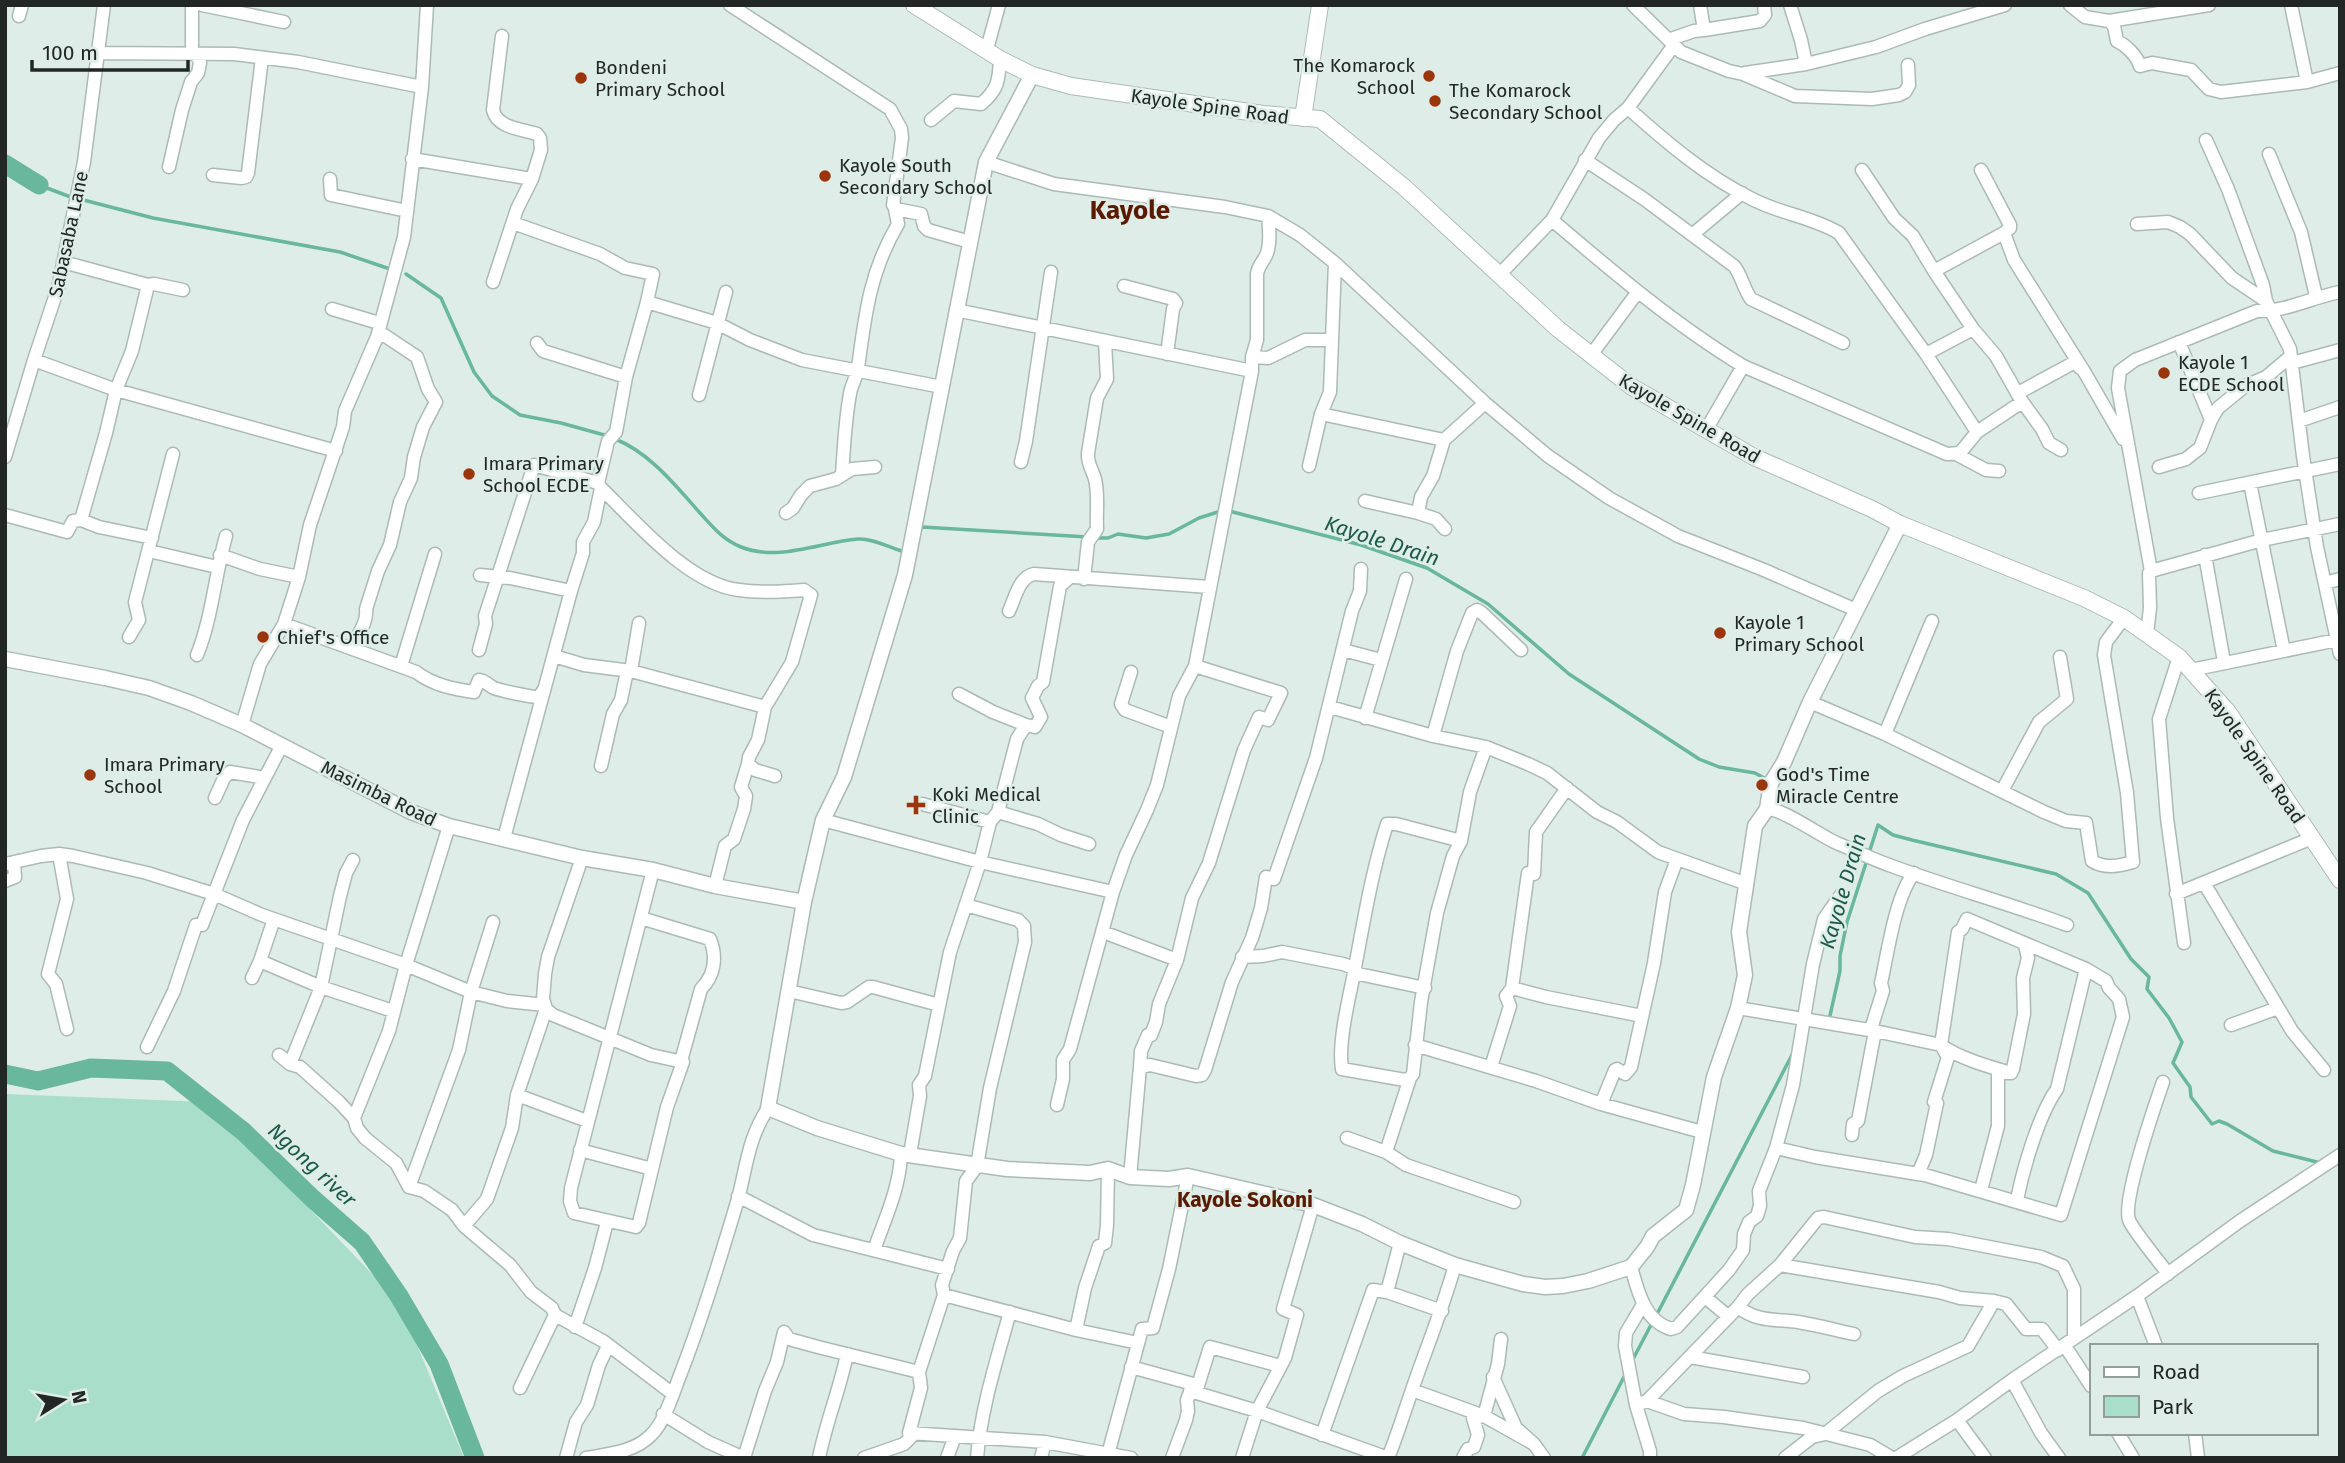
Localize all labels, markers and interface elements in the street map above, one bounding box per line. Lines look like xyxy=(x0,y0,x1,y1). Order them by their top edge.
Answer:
scale bar xyxy=(32,28,187,72)
text: 100 m xyxy=(42,40,98,66)
place label: The Komarock School xyxy=(1293,54,1415,99)
place label: Bondeni Primary School xyxy=(595,56,725,101)
marker: The Komarock School xyxy=(1421,68,1437,84)
marker: Bondeni Primary School xyxy=(573,70,589,86)
place label: The Komarock Secondary School xyxy=(1449,79,1603,124)
street label: Kayole Spine Road xyxy=(1129,84,1291,129)
marker: The Komarock Secondary School xyxy=(1427,93,1443,109)
place label: Kayole South Secondary School xyxy=(839,154,993,199)
marker: Kayole South Secondary School xyxy=(817,168,833,184)
street label: Sabasaba Lane xyxy=(44,169,93,299)
district label: Kayole xyxy=(1090,195,1170,226)
place label: Kayole 1 ECDE School xyxy=(2178,351,2285,396)
marker: Kayole 1 ECDE School xyxy=(2156,365,2172,381)
street label: Kayole Spine Road xyxy=(1615,369,1765,468)
place label: Imara Primary School ECDE xyxy=(483,452,605,497)
marker: Imara Primary School ECDE xyxy=(461,466,477,482)
water label: Kayole Drain xyxy=(1321,510,1443,572)
place label: Kayole 1 Primary School xyxy=(1734,611,1864,656)
marker: Kayole 1 Primary School xyxy=(1712,625,1728,641)
place label: Chief's Office xyxy=(277,626,389,649)
marker: Chief's Office xyxy=(255,629,271,645)
street label: Kayole Spine Road xyxy=(2199,684,2310,828)
place label: Imara Primary School xyxy=(104,753,226,798)
street label: Masimba Road xyxy=(317,756,440,831)
place label: God's Time Miracle Centre xyxy=(1776,763,1899,808)
marker: Imara Primary School xyxy=(82,767,98,783)
marker: God's Time Miracle Centre xyxy=(1754,777,1770,793)
place label: Koki Medical Clinic xyxy=(932,783,1041,828)
marker: Koki Medical Clinic xyxy=(906,795,926,815)
water label: Kayole Drain xyxy=(1814,830,1872,952)
water label: Ngong river xyxy=(262,1118,362,1213)
district label: Kayole Sokoni xyxy=(1177,1187,1313,1213)
legend xyxy=(2090,1344,2317,1435)
text: Road xyxy=(2152,1359,2200,1385)
north arrow xyxy=(28,1365,98,1435)
text: N xyxy=(67,1388,92,1405)
text: Park xyxy=(2152,1394,2194,1420)

